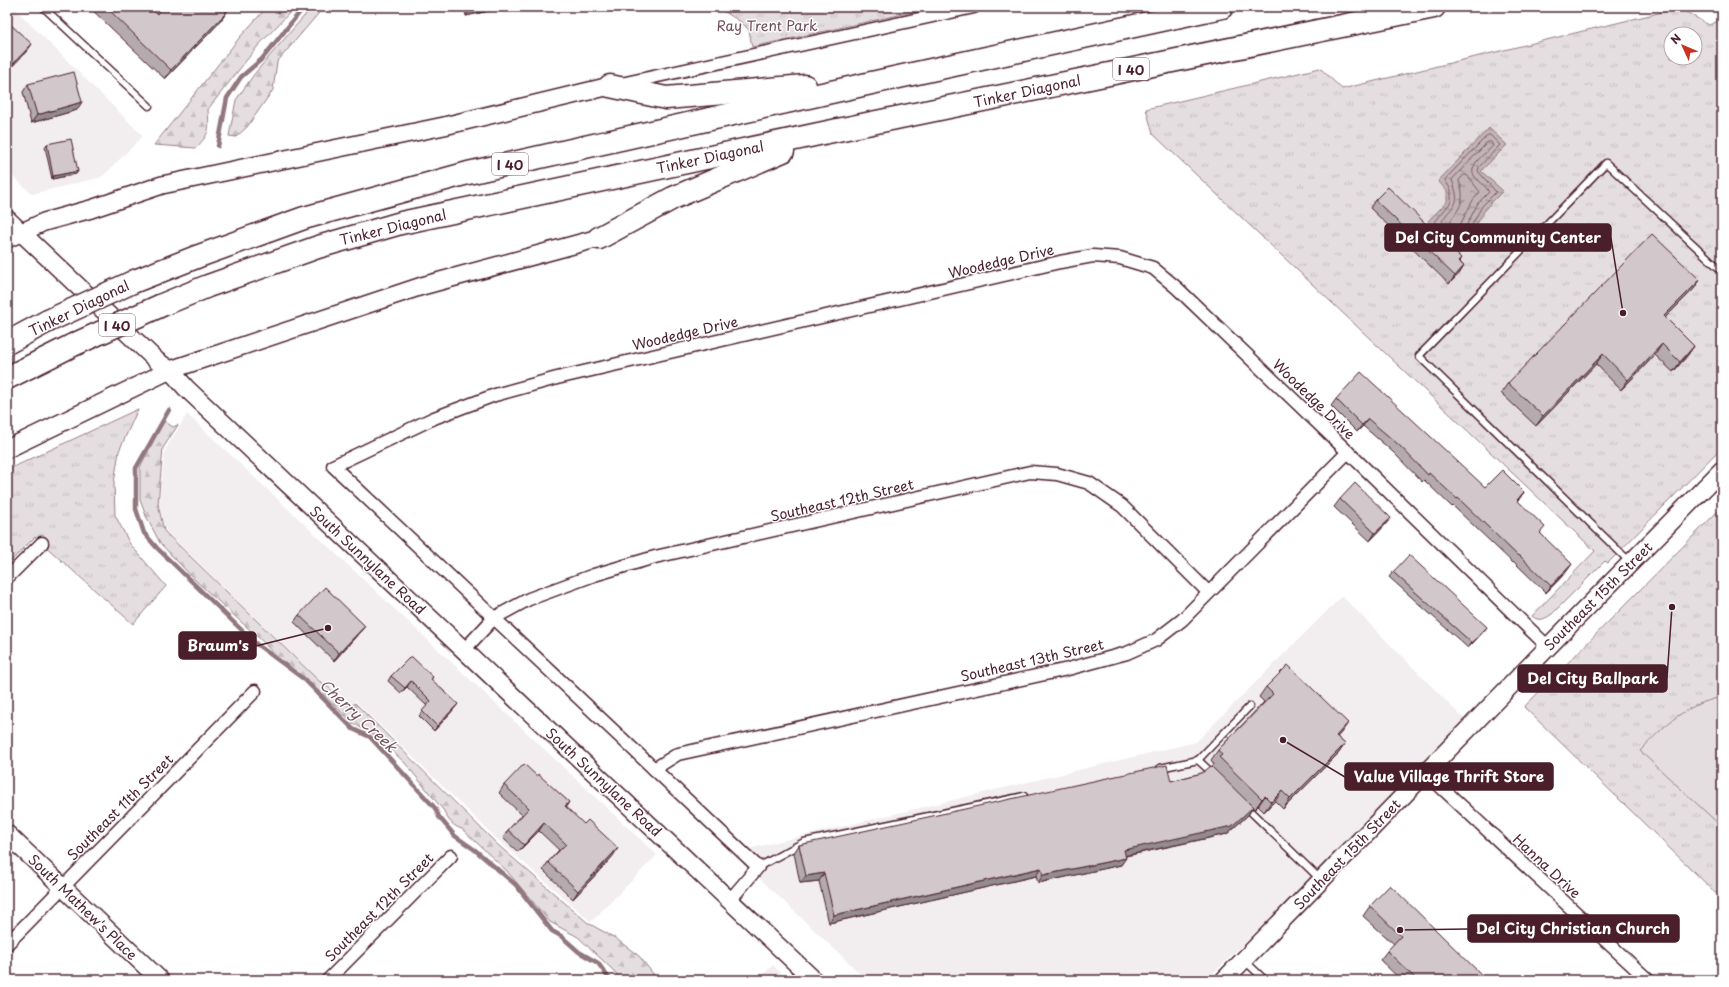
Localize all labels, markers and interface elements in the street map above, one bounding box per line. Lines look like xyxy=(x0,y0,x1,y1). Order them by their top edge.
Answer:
park label: Ray Trent Park xyxy=(716,15,818,36)
north arrow xyxy=(1663,26,1703,66)
text: N xyxy=(1666,29,1685,48)
road number: I 40 xyxy=(1113,58,1149,80)
street label: Tinker Diagonal xyxy=(971,69,1083,113)
street label: Tinker Diagonal xyxy=(654,135,766,179)
road number: I 40 xyxy=(492,153,528,175)
street label: Tinker Diagonal xyxy=(337,204,449,250)
callout: Del City Community Center xyxy=(1385,224,1611,251)
text: Del City Community Center xyxy=(1395,225,1601,248)
street label: Woodedge Drive xyxy=(946,239,1056,283)
street label: Tinker Diagonal xyxy=(25,275,133,341)
street label: Woodedge Drive xyxy=(630,311,740,355)
road number: I 40 xyxy=(99,314,135,336)
street label: Woodedge Drive xyxy=(1268,354,1360,444)
street label: Southeast 12th Street xyxy=(768,473,916,527)
street label: South Sunnylane Road xyxy=(305,501,431,619)
street label: Southeast 15th Street xyxy=(1539,537,1657,655)
callout: Braum's xyxy=(179,632,256,659)
text: Braum's xyxy=(187,633,249,656)
street label: Southeast 13th Street xyxy=(958,633,1106,687)
callout: Del City Ballpark xyxy=(1518,665,1667,692)
text: Del City Ballpark xyxy=(1527,666,1659,689)
water label: Cherry Creek xyxy=(315,673,404,758)
street label: South Sunnylane Road xyxy=(541,723,667,841)
street label: Southeast 11th Street xyxy=(62,749,178,865)
callout: Value Village Thrift Store xyxy=(1345,763,1553,790)
text: Value Village Thrift Store xyxy=(1354,764,1544,787)
street label: Southeast 15th Street xyxy=(1289,794,1406,914)
street label: Hanna Drive xyxy=(1508,829,1586,903)
street label: Southeast 12th Street xyxy=(320,848,438,966)
street label: South Mathew's Place xyxy=(24,849,142,965)
callout: Del City Christian Church xyxy=(1468,915,1679,942)
text: Del City Christian Church xyxy=(1476,916,1670,939)

